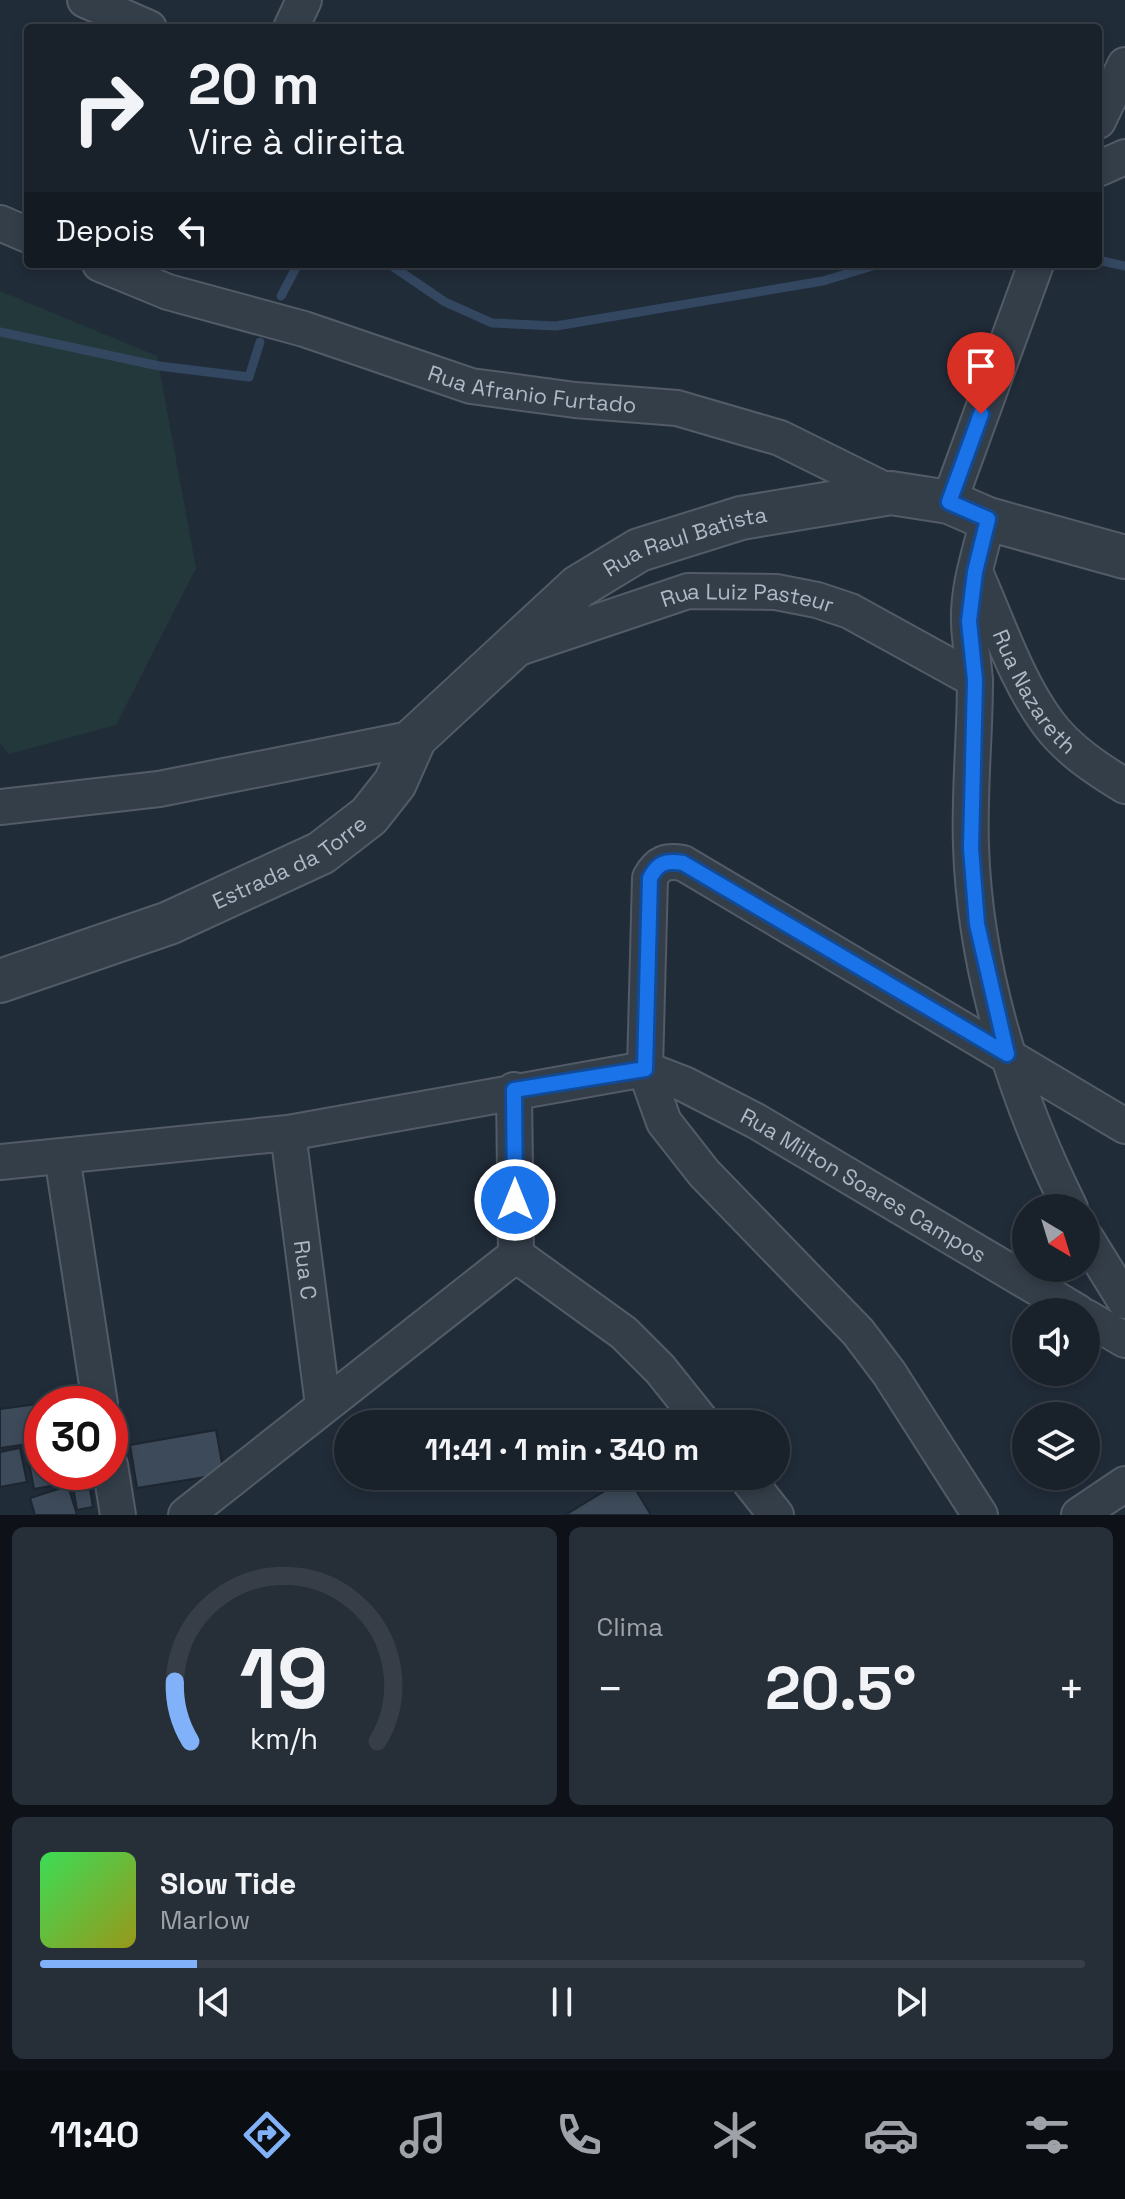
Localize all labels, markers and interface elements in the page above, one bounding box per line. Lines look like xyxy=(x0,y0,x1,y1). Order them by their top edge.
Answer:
text: 20 m xyxy=(188,49,320,120)
icon: right xyxy=(56,56,160,160)
text: Vire à direita xyxy=(188,119,405,165)
icon: left xyxy=(171,208,215,252)
text: Depois xyxy=(56,211,155,250)
pin xyxy=(947,332,1015,414)
icon: arrive xyxy=(959,344,1003,388)
street label: Rua Afranio Furtado xyxy=(424,358,638,419)
street label: Rua Raul Batista xyxy=(598,500,769,583)
street label: Rua Luiz Pasteur xyxy=(657,577,838,619)
street label: Rua Nazareth xyxy=(987,625,1082,760)
street label: Estrada da Torre xyxy=(208,809,372,915)
street label: Rua Milton Soares Campos xyxy=(736,1102,992,1269)
position arrow xyxy=(473,1158,557,1242)
north arrow xyxy=(1012,1194,1100,1282)
map controls xyxy=(1012,1194,1100,1490)
street label: Rua C xyxy=(288,1238,323,1301)
button: sound xyxy=(1012,1298,1100,1386)
speed limit sign: 30 xyxy=(24,1386,128,1490)
button: layers xyxy=(1012,1402,1100,1490)
text: 11:41 · 1 min · 340 m xyxy=(425,1430,699,1469)
text: Clima xyxy=(597,1610,663,1644)
text: 19 xyxy=(240,1626,329,1732)
text: 20.5° xyxy=(765,1650,916,1727)
text: − xyxy=(597,1661,624,1717)
text: + xyxy=(1058,1661,1085,1717)
text: km/h xyxy=(250,1721,318,1757)
text: Slow Tide xyxy=(160,1864,296,1903)
text: Marlow xyxy=(160,1903,250,1937)
icon: previous xyxy=(192,1980,236,2024)
icon: pause xyxy=(540,1980,584,2024)
icon: next xyxy=(889,1980,933,2024)
icon: directions xyxy=(239,2107,295,2163)
icon: music xyxy=(395,2107,451,2163)
icon: phone xyxy=(551,2107,607,2163)
icon: climate xyxy=(707,2107,763,2163)
icon: car xyxy=(863,2107,919,2163)
icon: filters xyxy=(1019,2107,1075,2163)
text: 11:40 xyxy=(50,2112,139,2158)

